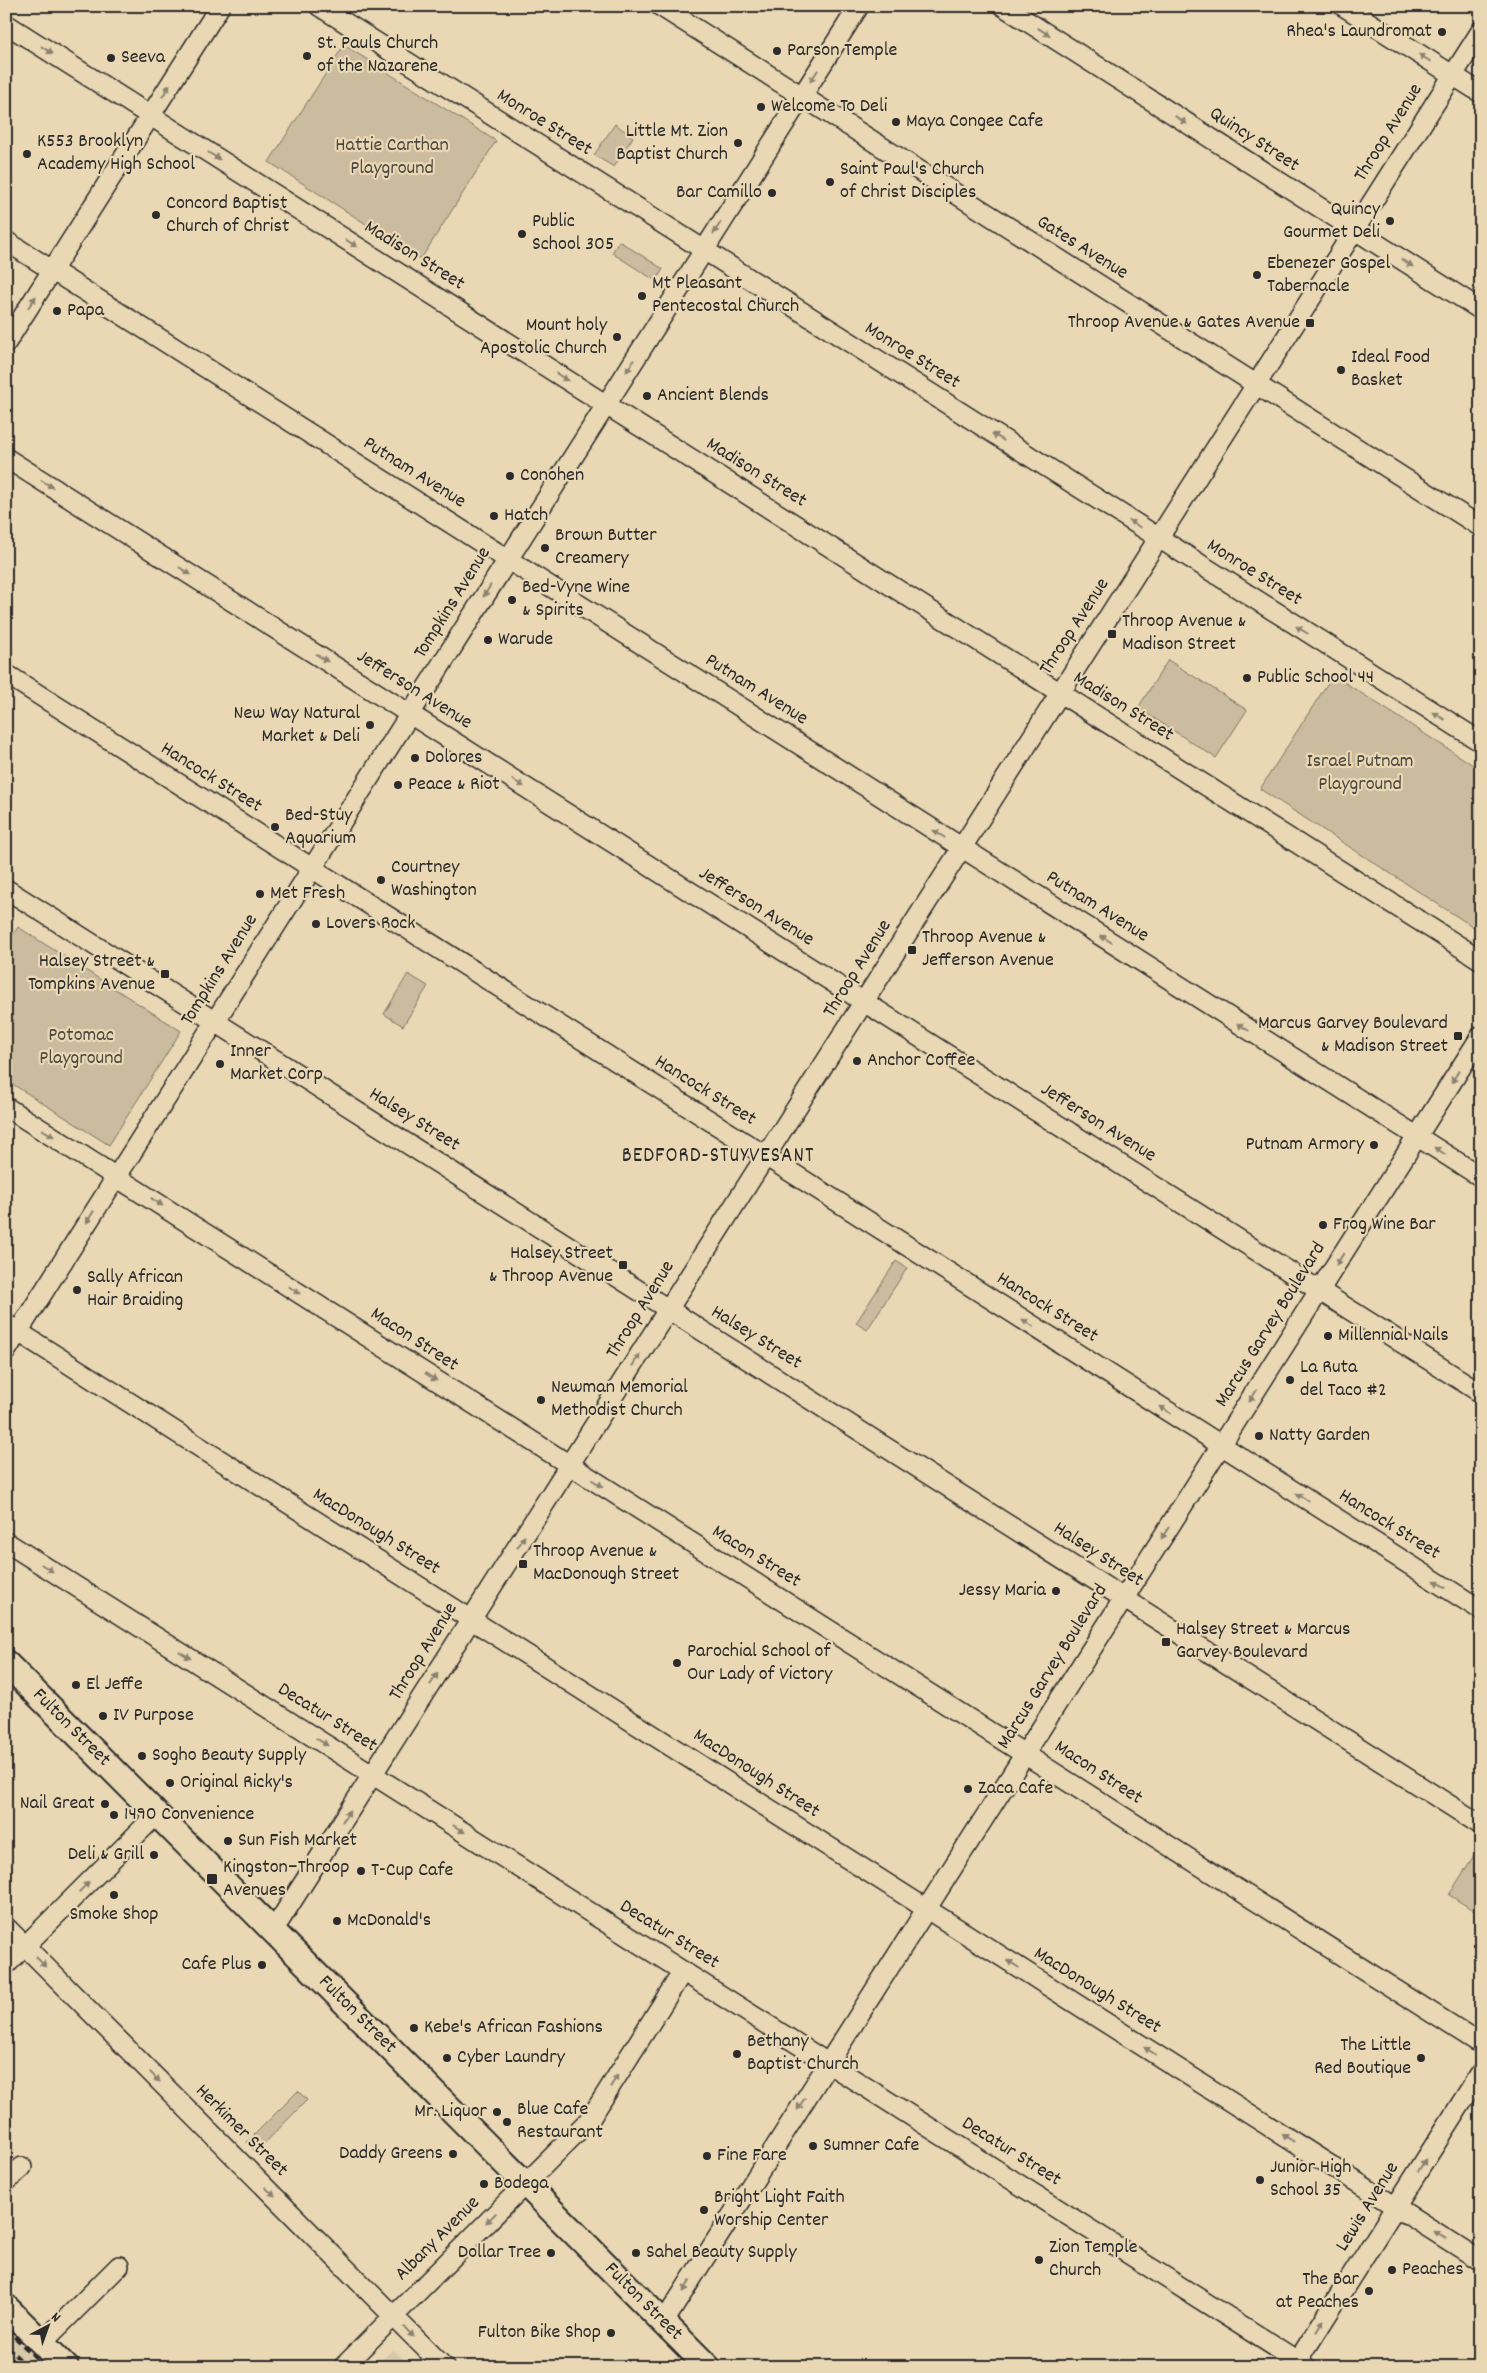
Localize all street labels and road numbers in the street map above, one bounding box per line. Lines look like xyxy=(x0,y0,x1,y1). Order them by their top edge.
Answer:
street label: Throop Avenue xyxy=(1348,78,1430,187)
street label: Monroe Street xyxy=(491,82,597,164)
street label: Quincy Street xyxy=(1203,100,1305,180)
street label: Gates Avenue xyxy=(1031,209,1133,287)
street label: Madison Street xyxy=(358,214,470,298)
street label: Monroe Street xyxy=(859,315,965,397)
street label: Putnam Avenue xyxy=(357,430,471,516)
street label: Madison Street xyxy=(700,431,812,515)
street label: Monroe Street xyxy=(1201,532,1307,614)
street label: Tompkins Avenue xyxy=(408,542,499,664)
street label: Throop Avenue xyxy=(1033,573,1117,681)
street label: Jefferson Avenue xyxy=(351,643,477,737)
street label: Putnam Avenue xyxy=(699,647,813,733)
street label: Madison Street xyxy=(1067,665,1179,749)
street label: Hancock Street xyxy=(155,736,267,820)
street label: Jefferson Avenue xyxy=(693,860,819,954)
street label: Putnam Avenue xyxy=(1040,864,1154,950)
street label: Tompkins Avenue xyxy=(175,909,266,1031)
street label: Throop Avenue xyxy=(817,914,899,1023)
street label: Hancock Street xyxy=(649,1049,761,1133)
street label: Jefferson Avenue xyxy=(1035,1076,1161,1170)
street label: Halsey Street xyxy=(363,1081,465,1159)
street label: Marcus Garvey Boulevard xyxy=(1209,1237,1333,1413)
street label: Throop Avenue xyxy=(600,1255,682,1364)
street label: Hancock Street xyxy=(991,1266,1103,1350)
street label: Halsey Street xyxy=(705,1299,807,1377)
street label: Macon Street xyxy=(364,1301,464,1379)
street label: MacDonough Street xyxy=(307,1481,445,1583)
street label: Hancock Street xyxy=(1333,1483,1445,1567)
street label: Halsey Street xyxy=(1047,1515,1149,1595)
street label: Macon Street xyxy=(706,1519,806,1595)
street label: Marcus Garvey Boulevard xyxy=(991,1579,1115,1755)
street label: Throop Avenue xyxy=(383,1597,465,1706)
street label: Decatur Street xyxy=(272,1676,382,1760)
street label: Fulton Street xyxy=(25,1682,117,1774)
street label: MacDonough Street xyxy=(687,1722,825,1826)
street label: Macon Street xyxy=(1048,1734,1148,1812)
street label: Decatur Street xyxy=(614,1893,724,1977)
street label: MacDonough Street xyxy=(1028,1940,1166,2042)
street label: Fulton Street xyxy=(311,1969,403,2061)
street label: Herkimer Street xyxy=(188,2078,294,2184)
street label: Decatur Street xyxy=(956,2110,1066,2194)
street label: Lewis Avenue xyxy=(1329,2156,1407,2257)
street label: Albany Avenue xyxy=(389,2190,487,2288)
street label: Fulton Street xyxy=(597,2256,689,2348)

